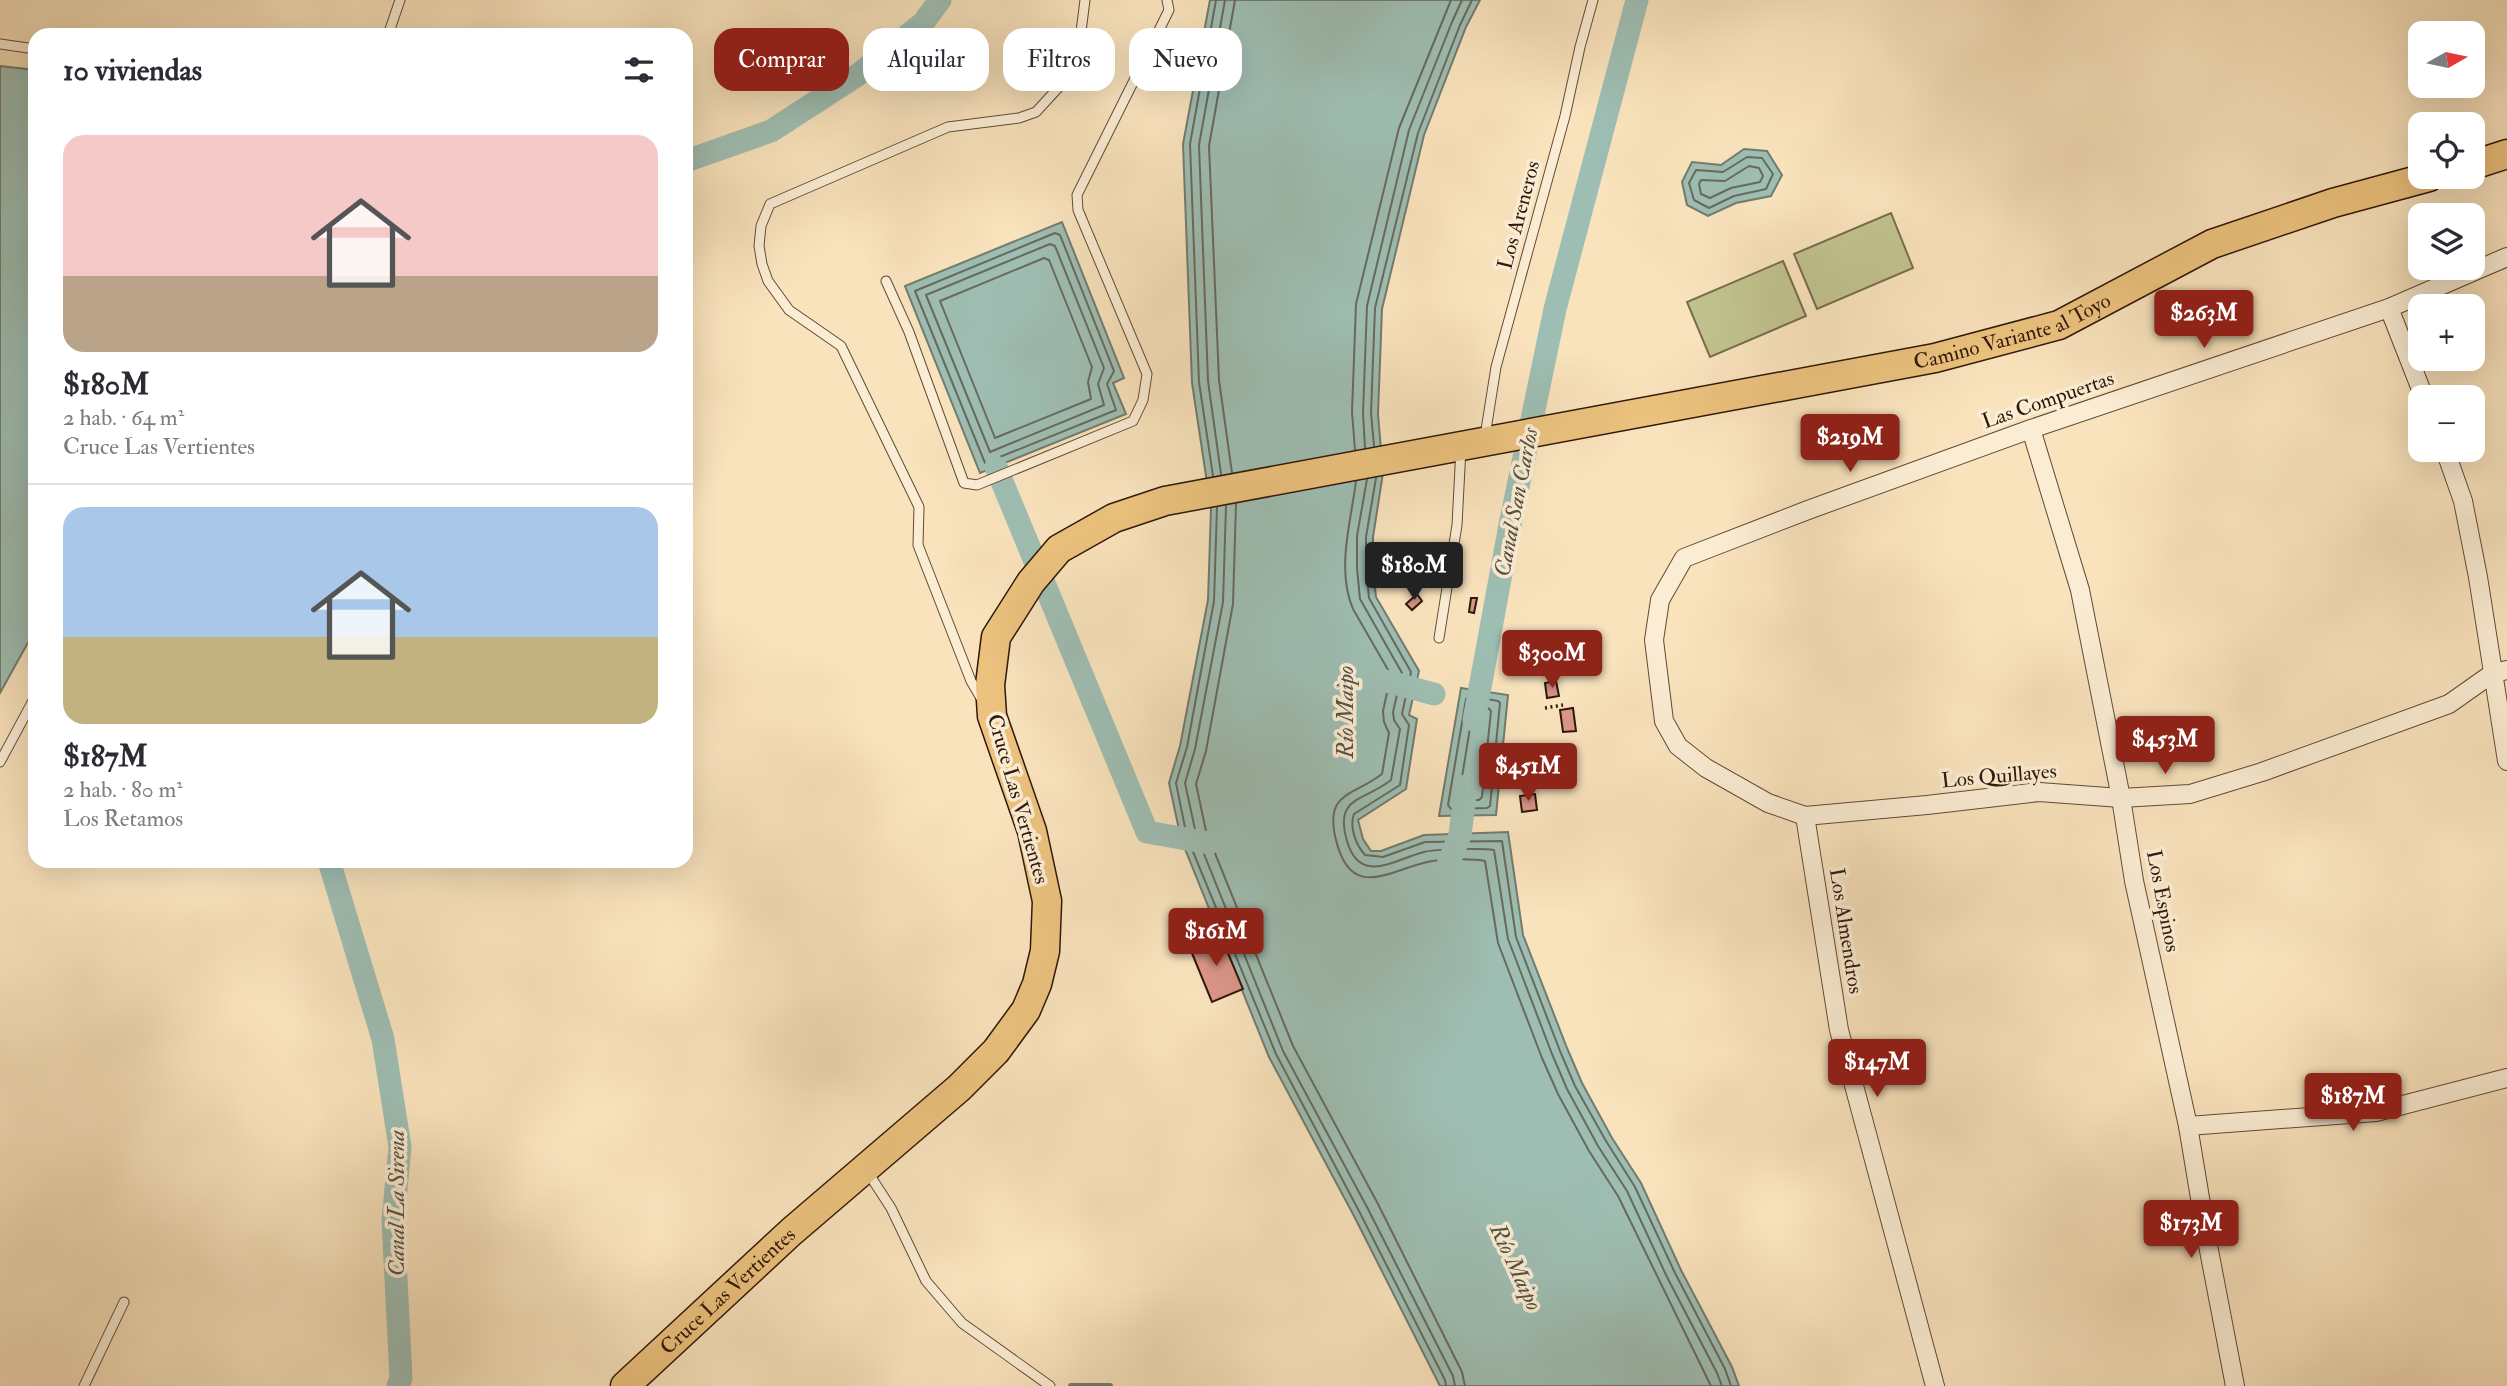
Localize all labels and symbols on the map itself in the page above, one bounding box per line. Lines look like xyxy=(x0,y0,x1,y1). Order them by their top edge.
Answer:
north arrow xyxy=(2408,21,2485,98)
street label: Los Areneros xyxy=(1492,158,1546,272)
street label: Camino Variante al Toyo xyxy=(1911,287,2115,375)
pin: $263M xyxy=(2155,290,2253,350)
street label: Las Compuertas xyxy=(1978,365,2118,435)
pin: $219M xyxy=(1801,414,1899,474)
water label: Canal San Carlos xyxy=(1487,424,1545,579)
pin: $180M xyxy=(1365,542,1463,602)
pin: $300M xyxy=(1503,630,1601,690)
water label: Río Maipo xyxy=(1331,666,1360,759)
street label: Cruce Las Vertientes xyxy=(981,711,1055,887)
pin: $453M xyxy=(2116,716,2214,776)
pin: $451M xyxy=(1479,744,1577,803)
street label: Los Quillayes xyxy=(1940,758,2058,794)
street label: Los Espinos xyxy=(2140,848,2186,954)
street label: Los Almendros xyxy=(1823,866,1869,996)
pin: $161M xyxy=(1167,908,1265,968)
pin: $147M xyxy=(1828,1040,1926,1099)
pin: $187M xyxy=(2304,1074,2402,1133)
water label: Canal La Sirena xyxy=(382,1129,411,1276)
pin: $173M xyxy=(2142,1200,2240,1260)
water label: Río Maipo xyxy=(1483,1218,1549,1315)
street label: Cruce Las Vertientes xyxy=(654,1221,801,1360)

